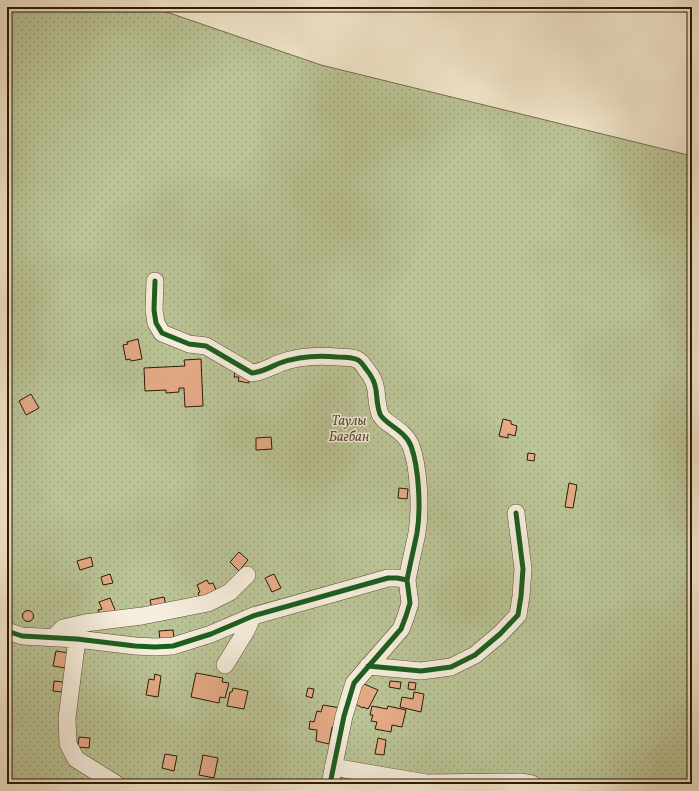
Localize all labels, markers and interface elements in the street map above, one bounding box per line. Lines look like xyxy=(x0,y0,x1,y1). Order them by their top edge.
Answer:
park label: Таулы Бағбан xyxy=(329,412,369,447)

